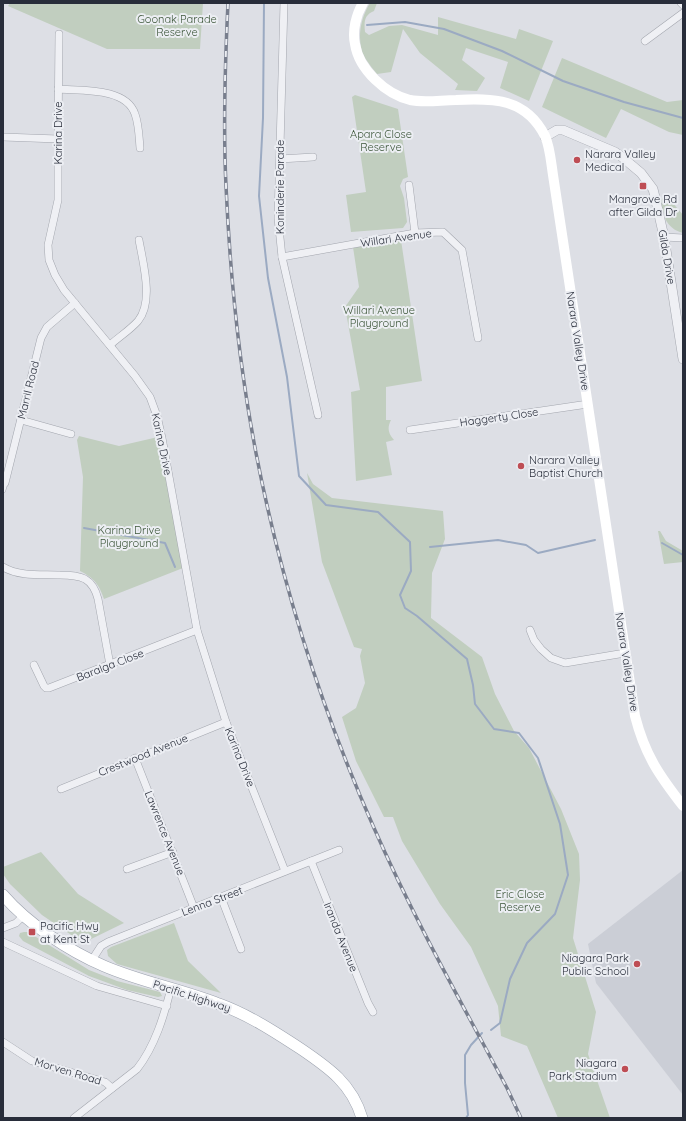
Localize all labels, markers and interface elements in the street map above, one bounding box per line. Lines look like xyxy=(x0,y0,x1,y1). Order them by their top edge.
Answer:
park label: Goonak Parade Reserve xyxy=(137,12,217,39)
street label: Karina Drive xyxy=(51,101,65,165)
park label: Apara Close Reserve xyxy=(350,127,412,154)
street label: Koninderie Parade xyxy=(273,140,287,234)
place label: Narara Valley Medical xyxy=(585,147,655,174)
marker: Narara Valley Medical xyxy=(572,155,582,165)
marker: Mangrove Rd after Gilda Dr xyxy=(638,181,648,191)
place label: Mangrove Rd after Gilda Dr xyxy=(609,192,678,219)
street label: Willari Avenue xyxy=(359,226,433,250)
street label: Gilda Drive xyxy=(655,229,679,285)
street label: Narara Valley Drive xyxy=(563,291,593,391)
park label: Willari Avenue Playground xyxy=(343,303,415,330)
street label: Marril Road xyxy=(14,359,42,421)
street label: Haggerty Close xyxy=(459,405,539,429)
street label: Karina Drive xyxy=(149,412,175,476)
place label: Narara Valley Baptist Church xyxy=(529,453,603,480)
marker: Narara Valley Baptist Church xyxy=(516,461,526,471)
park label: Karina Drive Playground xyxy=(97,523,161,550)
street label: Narara Valley Drive xyxy=(612,612,642,712)
street label: Baralga Close xyxy=(74,646,146,684)
street label: Karina Drive xyxy=(222,725,258,789)
street label: Crestwood Avenue xyxy=(96,731,190,779)
street label: Lawrence Avenue xyxy=(142,789,188,877)
street label: Lenna Street xyxy=(179,883,245,919)
park label: Eric Close Reserve xyxy=(495,887,545,914)
street label: Iranda Avenue xyxy=(321,900,361,974)
place label: Pacific Hwy at Kent St xyxy=(40,919,99,946)
marker: Pacific Hwy at Kent St xyxy=(27,927,37,937)
place label: Niagara Park Public School xyxy=(561,951,629,978)
marker: Niagara Park Public School xyxy=(632,959,642,969)
street label: Pacific Highway xyxy=(151,977,233,1015)
street label: Morven Road xyxy=(33,1054,103,1088)
place label: Niagara Park Stadium xyxy=(549,1056,617,1083)
marker: Niagara Park Stadium xyxy=(620,1064,630,1074)

